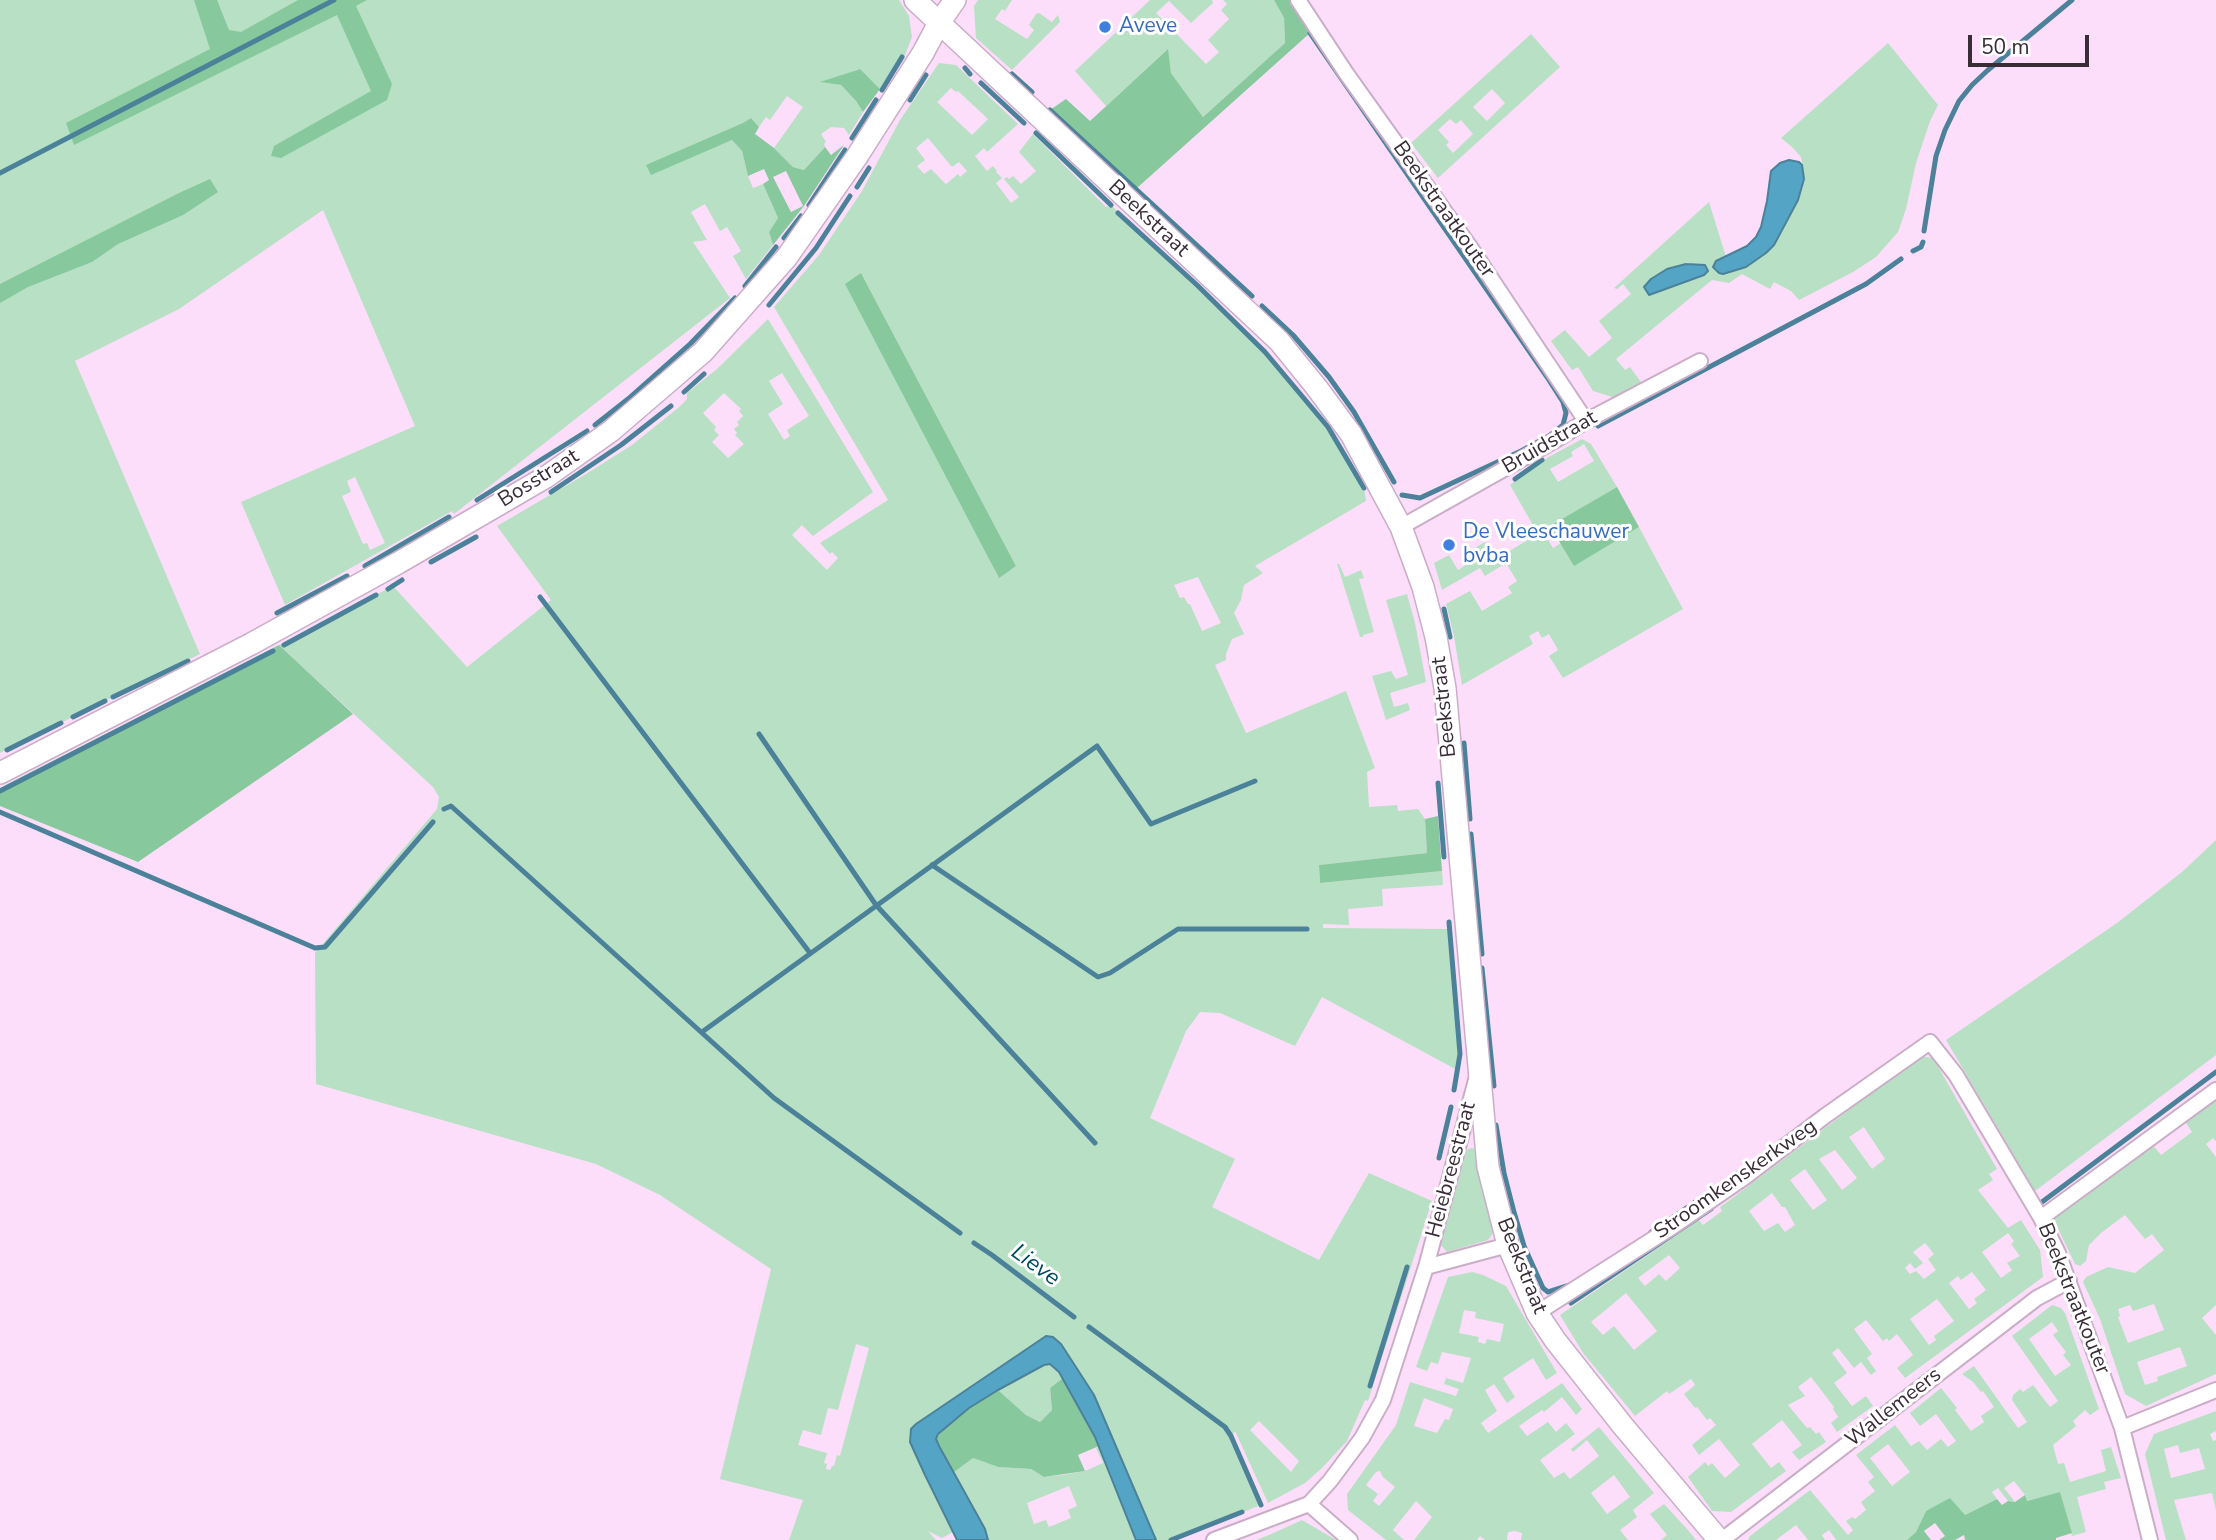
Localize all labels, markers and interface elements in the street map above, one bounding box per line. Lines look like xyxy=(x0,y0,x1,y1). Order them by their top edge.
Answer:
place label: Aveve xyxy=(1119,14,1177,40)
marker: Aveve xyxy=(1097,19,1113,35)
scale bar xyxy=(1971,21,2092,65)
text: 50 m xyxy=(1981,33,2030,61)
street label: Beekstraatkouter xyxy=(1387,137,1499,283)
street label: Beekstraat xyxy=(1102,175,1194,263)
street label: Bruidstraat xyxy=(1498,406,1602,480)
street label: Bosstraat xyxy=(494,444,584,514)
place label: De Vleeschauwer bvba xyxy=(1463,520,1629,570)
marker: De Vleeschauwer bvba xyxy=(1441,537,1457,553)
street label: Beekstraat xyxy=(1427,655,1463,759)
street label: Heiebreestraat xyxy=(1422,1099,1482,1241)
street label: Stroomkenskerkweg xyxy=(1650,1114,1822,1246)
street label: Beekstraat xyxy=(1490,1214,1552,1318)
street label: Beekstraatkouter xyxy=(2031,1220,2115,1378)
water label: Lieve xyxy=(1005,1239,1065,1293)
street label: Wallemeers xyxy=(1841,1363,1947,1453)

